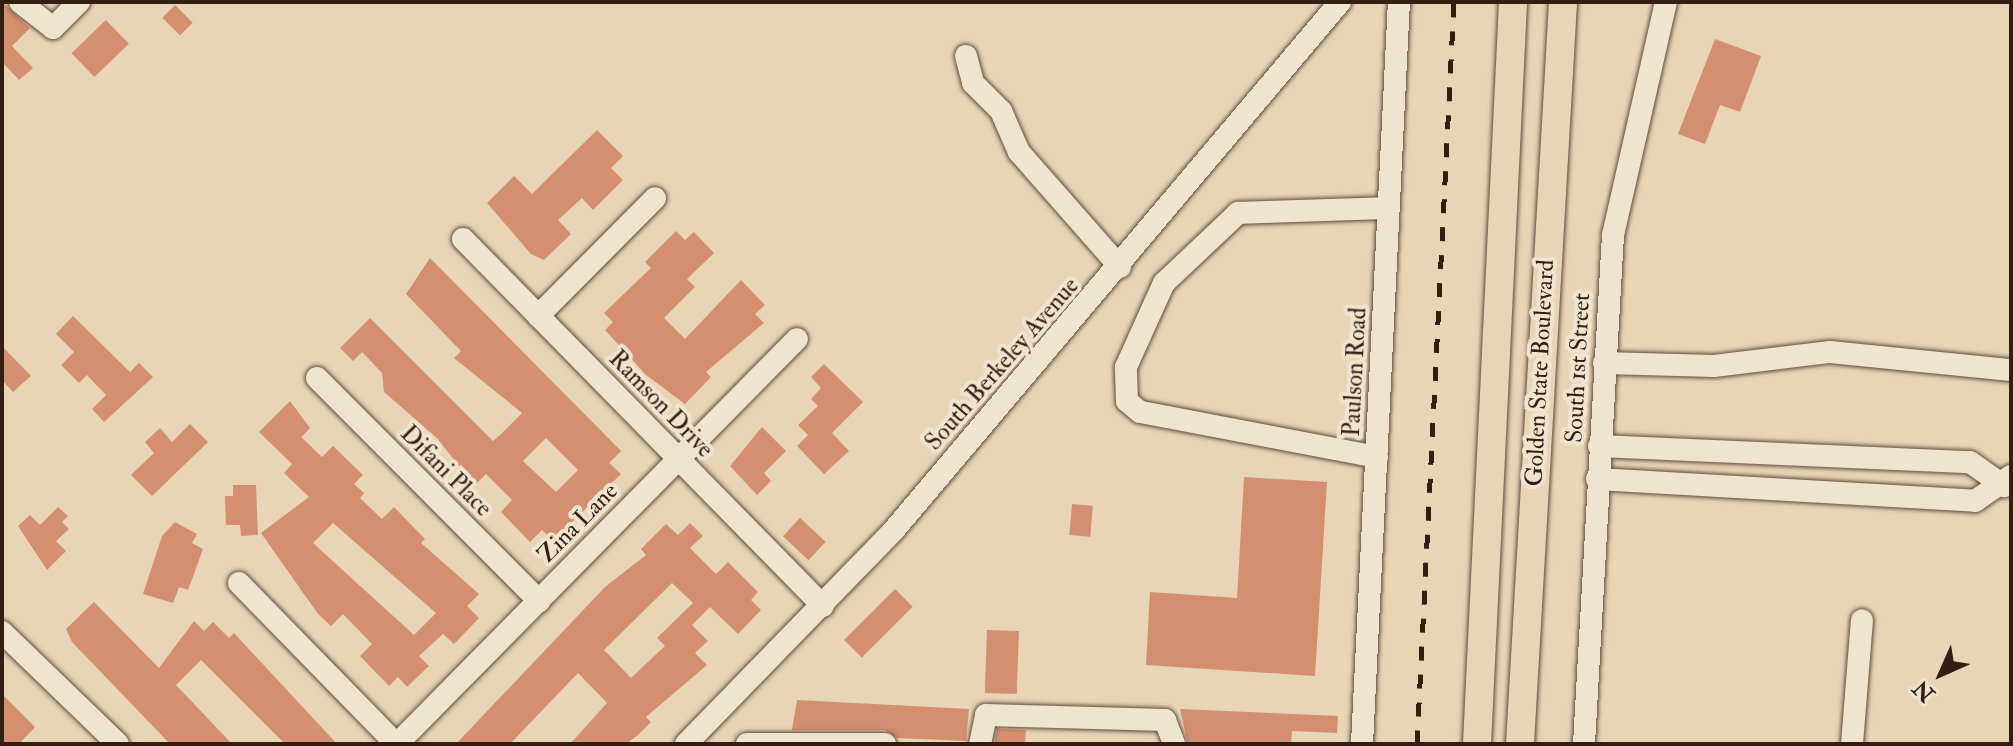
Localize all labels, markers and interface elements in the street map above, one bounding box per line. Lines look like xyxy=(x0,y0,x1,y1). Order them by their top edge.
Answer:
street label: Golden State Boulevard xyxy=(1520,259,1560,487)
street label: South Berkeley Avenue xyxy=(919,272,1085,456)
street label: South 1st Street xyxy=(1560,292,1596,444)
street label: Paulson Road xyxy=(1337,307,1373,437)
street label: Ramson Drive xyxy=(603,344,719,464)
street label: Difani Place xyxy=(394,419,498,523)
street label: Zina Lane xyxy=(532,477,624,569)
north arrow xyxy=(1901,634,1981,714)
text: N xyxy=(1907,674,1941,708)

